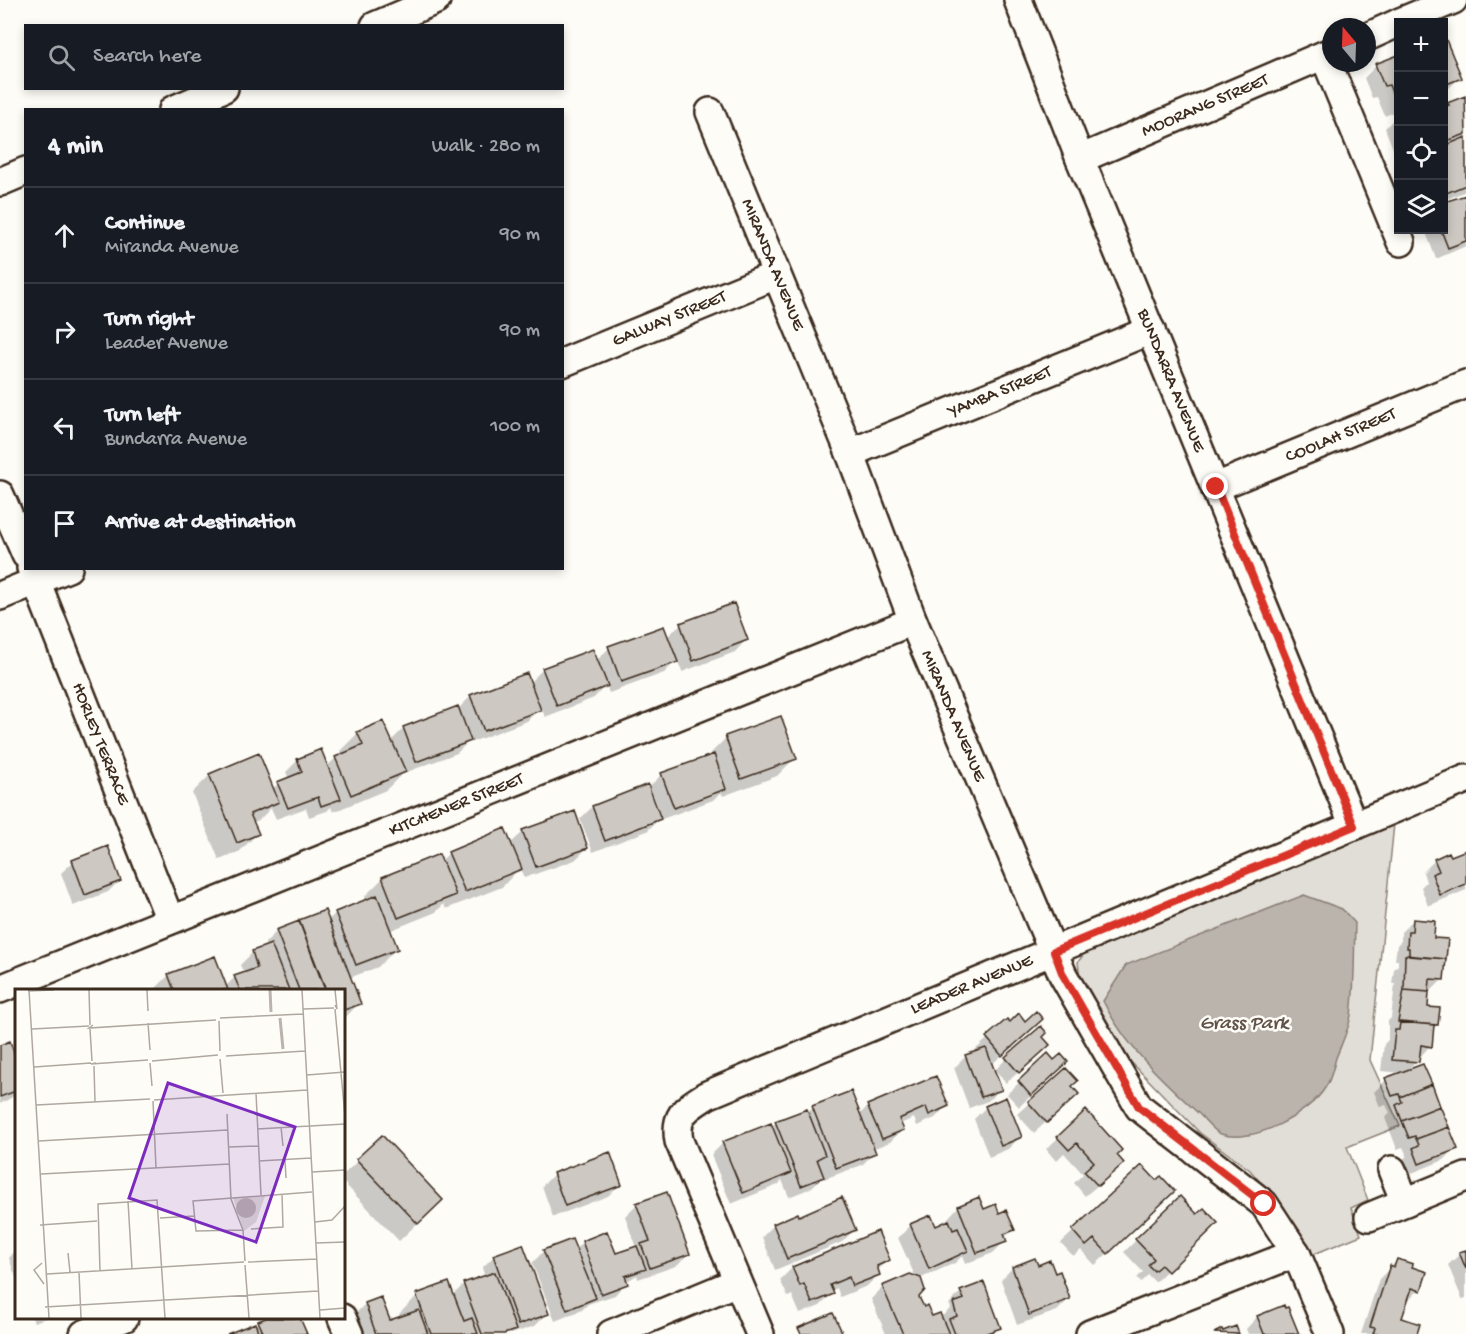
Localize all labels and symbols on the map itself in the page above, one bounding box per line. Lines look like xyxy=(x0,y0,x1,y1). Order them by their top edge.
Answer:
north arrow xyxy=(1322,18,1376,72)
street label: MOORANG STREET xyxy=(1139,69,1273,142)
street label: MIRANDA AVENUE xyxy=(736,196,809,334)
street label: GALWAY STREET xyxy=(609,286,730,352)
street label: BUNDARRA AVENUE xyxy=(1132,305,1210,456)
street label: YAMBA STREET xyxy=(943,361,1056,423)
street label: COOLAH STREET xyxy=(1283,403,1400,468)
route end xyxy=(1202,473,1228,499)
street label: MIRANDA AVENUE xyxy=(916,647,991,785)
street label: HORLEY TERRACE xyxy=(67,680,134,809)
street label: KITCHENER STREET xyxy=(386,768,528,842)
street label: LEADER AVENUE xyxy=(907,950,1037,1020)
inset map xyxy=(15,989,345,1319)
water label: Grass Park xyxy=(1200,1013,1290,1036)
route start xyxy=(1250,1190,1276,1216)

